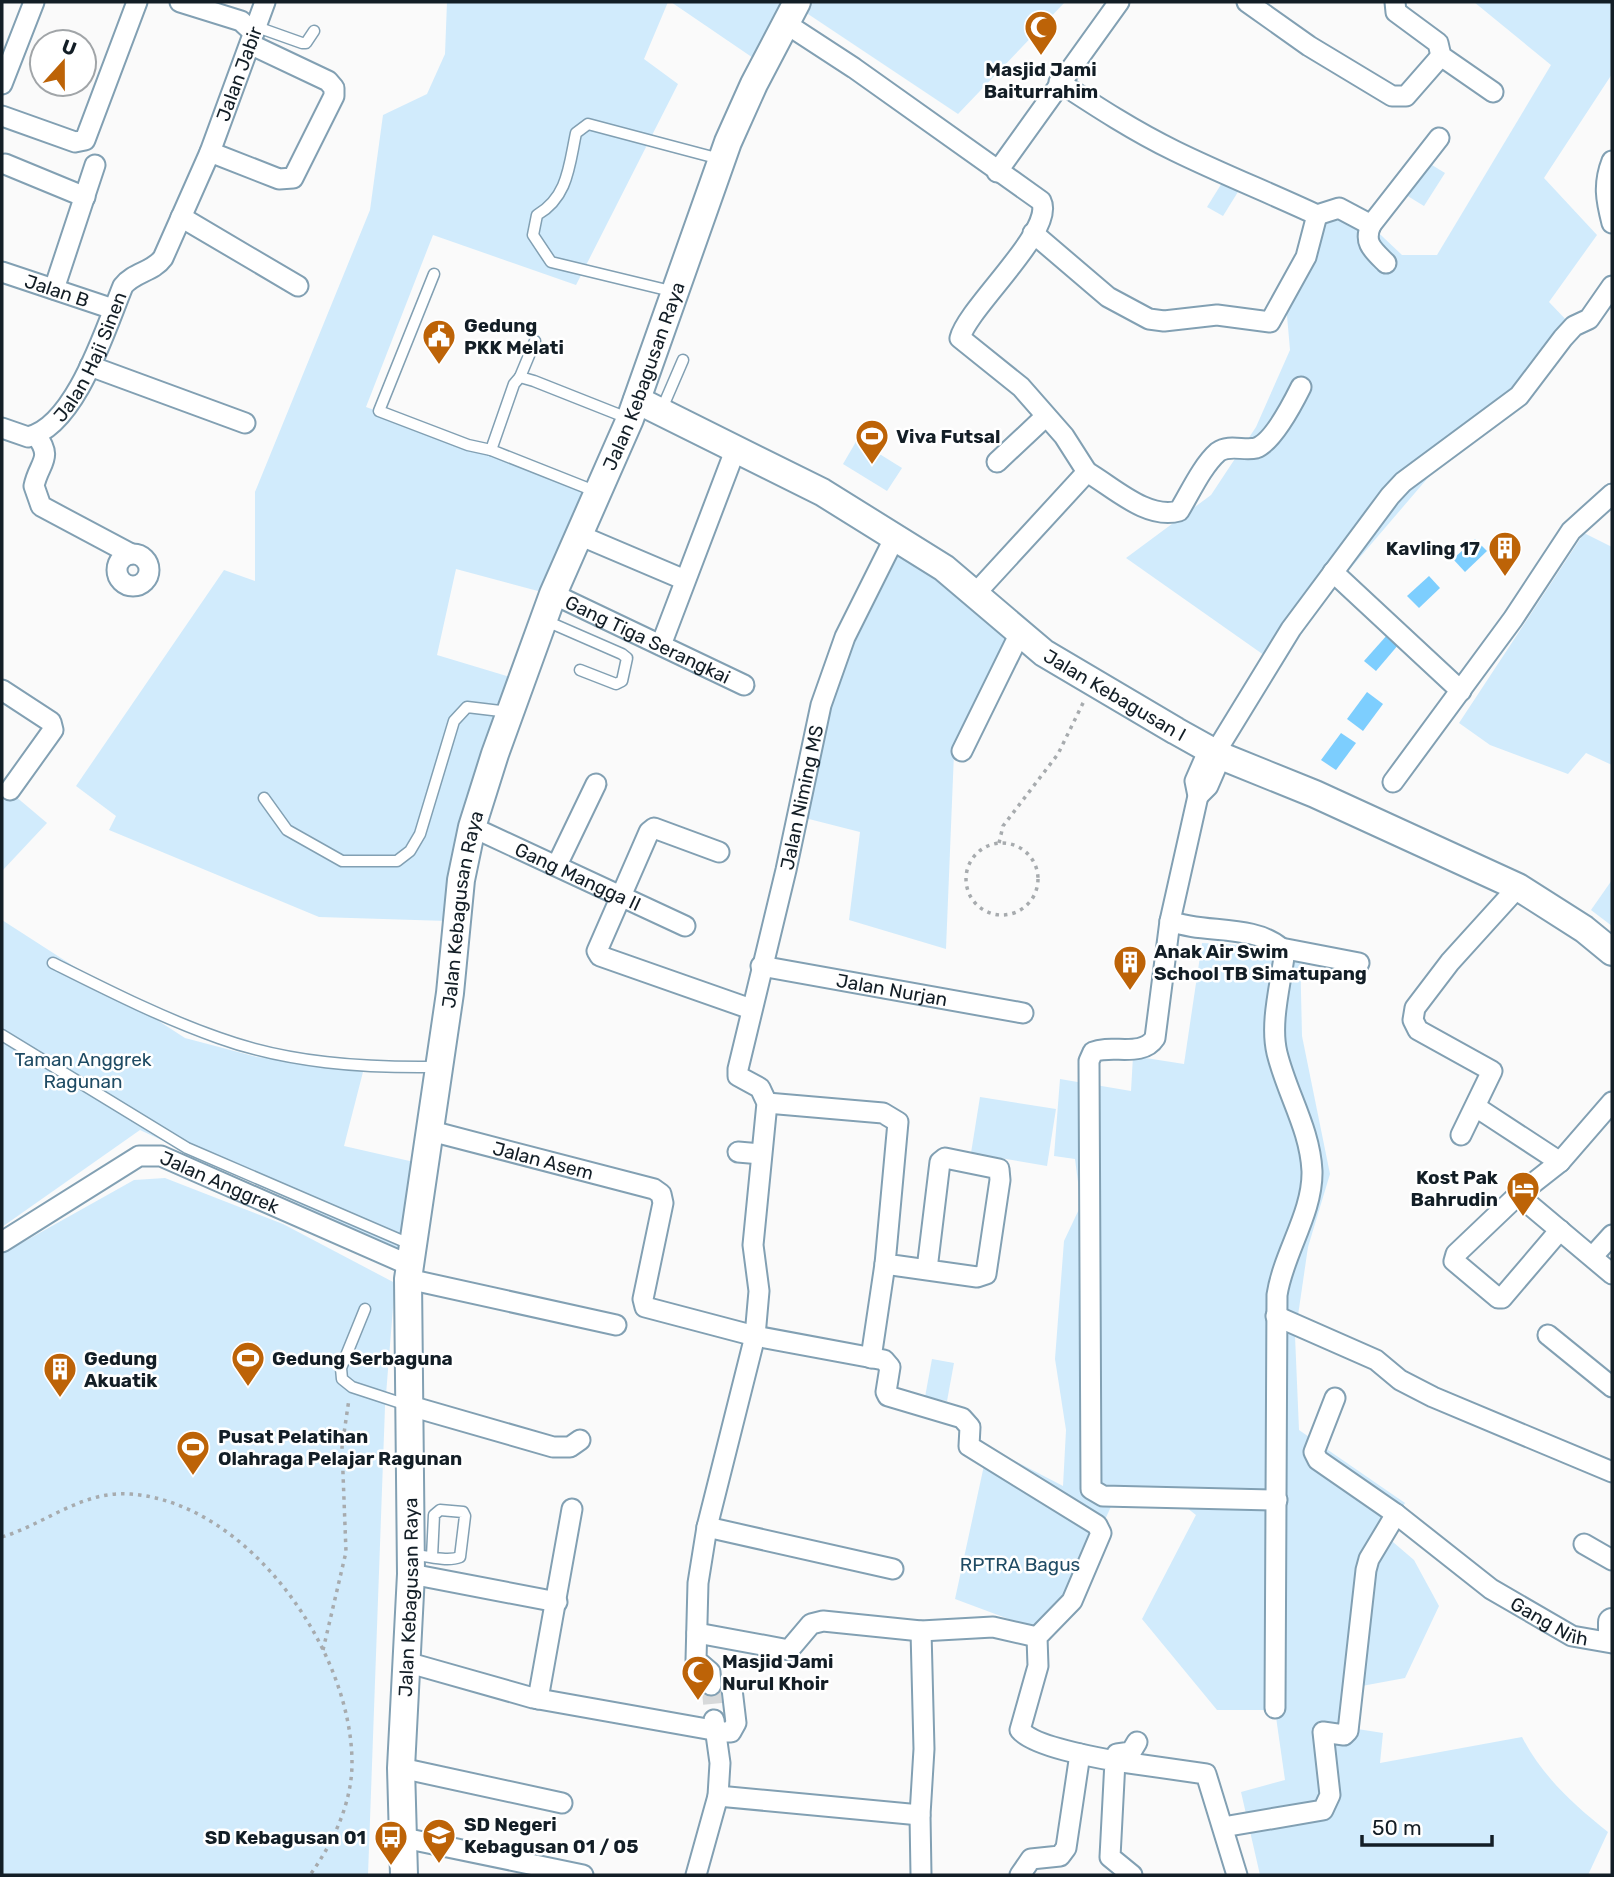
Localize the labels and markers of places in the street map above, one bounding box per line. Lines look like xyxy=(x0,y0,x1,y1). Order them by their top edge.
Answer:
mosque icon: Masjid Jami Baiturrahim xyxy=(1022,8,1060,57)
place label: Masjid Jami Baiturrahim xyxy=(984,58,1098,103)
place label: Gedung PKK Melati xyxy=(464,314,564,359)
public building icon: Gedung PKK Melati xyxy=(420,317,458,366)
sports icon: Viva Futsal xyxy=(853,417,891,466)
place label: Viva Futsal xyxy=(896,425,1000,448)
building icon: Kavling 17 xyxy=(1486,529,1524,578)
place label: Kavling 17 xyxy=(1386,537,1480,560)
place label: Anak Air Swim School TB Simatupang xyxy=(1154,940,1367,985)
building icon: Anak Air Swim School TB Simatupang xyxy=(1111,943,1149,992)
place label: Kost Pak Bahrudin xyxy=(1411,1166,1498,1211)
hotel icon: Kost Pak Bahrudin xyxy=(1504,1169,1542,1218)
sports icon: Gedung Serbaguna xyxy=(229,1339,267,1388)
place label: Gedung Akuatik xyxy=(84,1347,157,1392)
place label: Gedung Serbaguna xyxy=(272,1347,453,1370)
building icon: Gedung Akuatik xyxy=(41,1350,79,1399)
place label: Pusat Pelatihan Olahraga Pelajar Ragunan xyxy=(218,1425,462,1470)
sports icon: Pusat Pelatihan Olahraga Pelajar Ragunan xyxy=(174,1428,212,1477)
place label: Masjid Jami Nurul Khoir xyxy=(722,1650,833,1695)
mosque icon: Masjid Jami Nurul Khoir xyxy=(679,1653,717,1702)
place label: SD Negeri Kebagusan 01 / 05 xyxy=(464,1813,639,1858)
school or university icon: SD Negeri Kebagusan 01 / 05 xyxy=(420,1816,458,1865)
bus stop icon: SD Kebagusan 01 xyxy=(372,1818,410,1867)
place label: SD Kebagusan 01 xyxy=(205,1826,366,1849)

